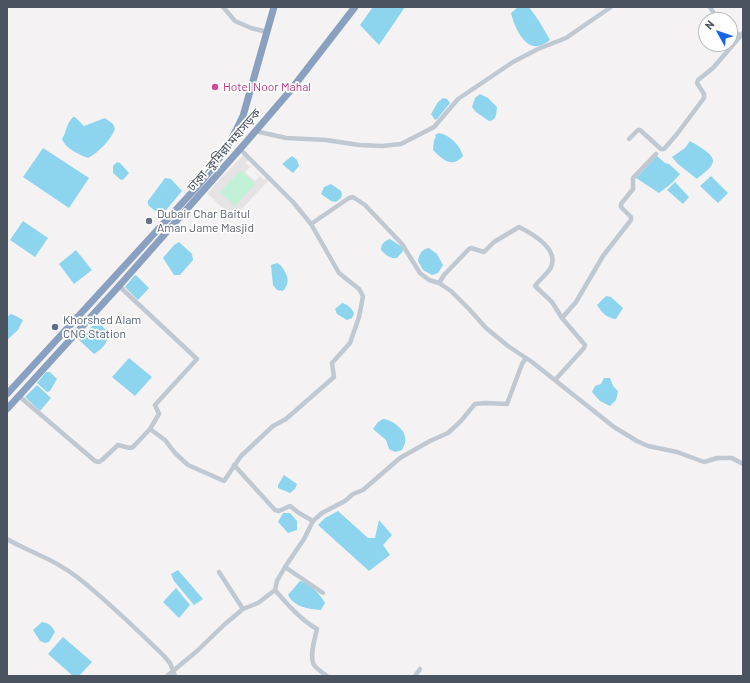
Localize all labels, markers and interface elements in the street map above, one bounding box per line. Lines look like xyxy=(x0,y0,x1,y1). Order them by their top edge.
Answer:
north arrow xyxy=(698,12,738,52)
text: N xyxy=(702,18,717,32)
place label: Hotel Noor Mahal xyxy=(223,80,311,94)
marker: Hotel Noor Mahal xyxy=(210,82,220,92)
street label: ঢাকা–কুমিল্লা মহাসড়ক xyxy=(184,106,264,194)
place label: Dubair Char Baitul Aman Jame Masjid xyxy=(157,207,254,235)
marker: Dubair Char Baitul Aman Jame Masjid xyxy=(144,216,154,226)
place label: Khorshed Alam CNG Station xyxy=(63,313,141,341)
marker: Khorshed Alam CNG Station xyxy=(50,322,60,332)

